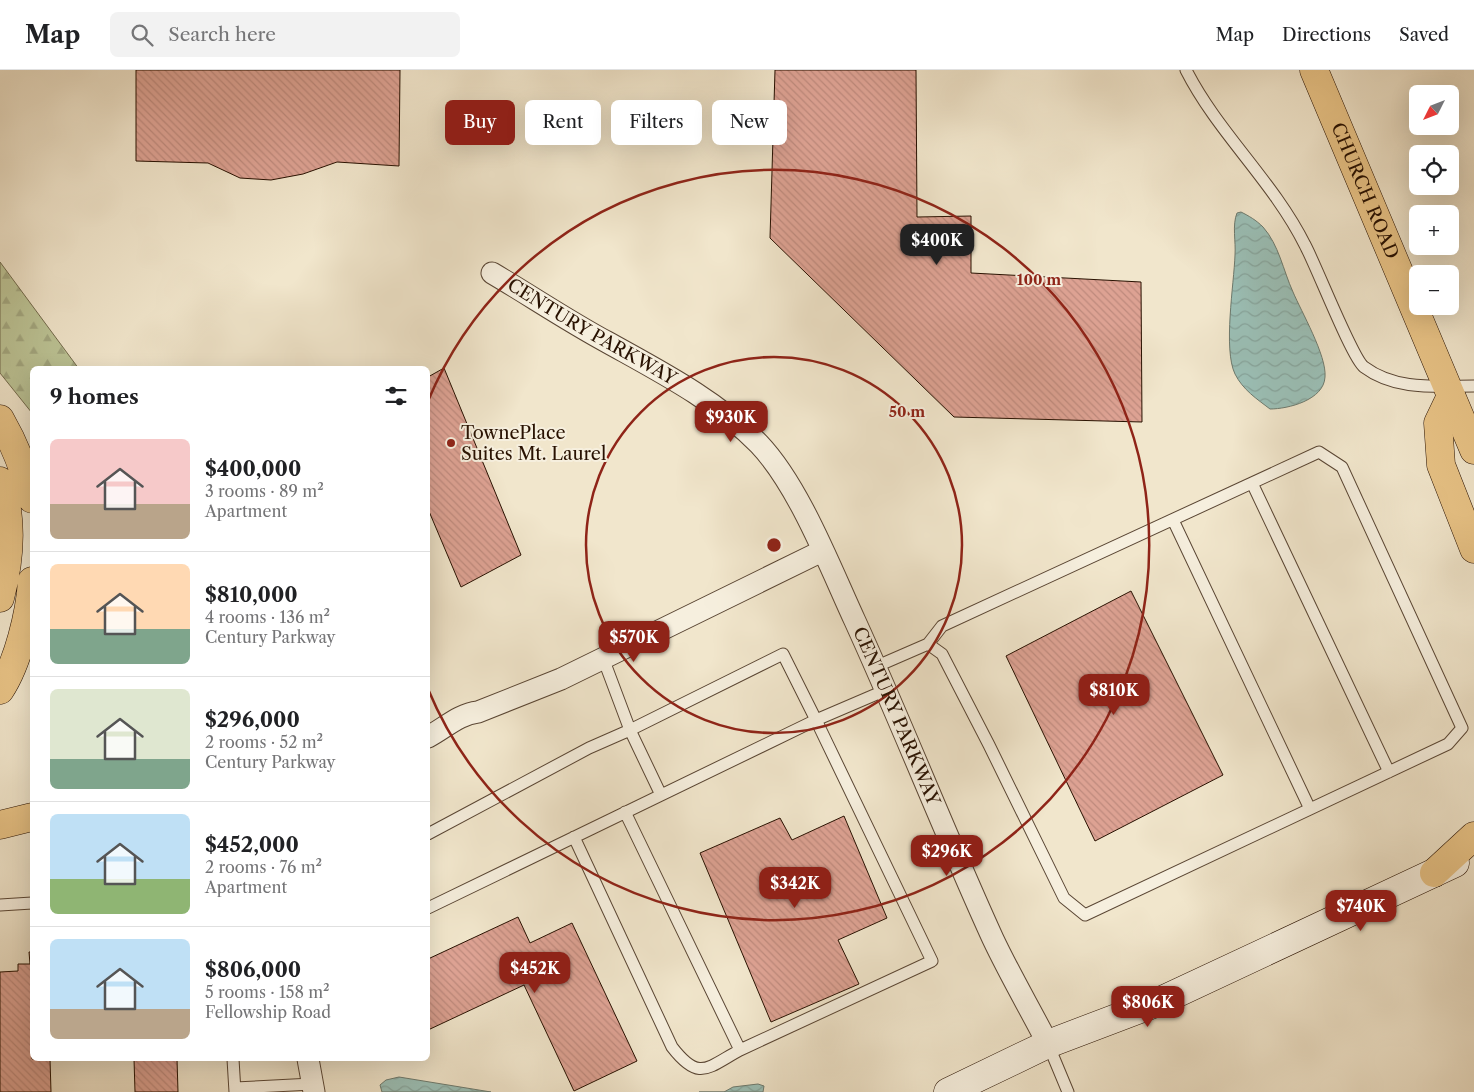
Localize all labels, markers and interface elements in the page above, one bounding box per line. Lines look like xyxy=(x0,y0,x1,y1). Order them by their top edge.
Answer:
search box xyxy=(110,12,460,57)
text: Map xyxy=(25,20,80,49)
icon: search xyxy=(128,21,156,49)
text: Search here xyxy=(168,23,276,46)
text: Map xyxy=(1215,24,1254,46)
text: Directions xyxy=(1282,24,1371,46)
text: Saved xyxy=(1399,24,1449,46)
north arrow xyxy=(1409,85,1459,135)
map controls xyxy=(1409,85,1459,315)
chip: Buy xyxy=(445,100,515,145)
chip: Rent xyxy=(525,100,601,145)
chip: Filters xyxy=(611,100,702,145)
chip: New xyxy=(712,100,787,145)
street label: CHURCH ROAD xyxy=(1326,119,1403,262)
button: locate xyxy=(1409,145,1459,195)
button: + xyxy=(1409,205,1459,255)
pin: $400K xyxy=(902,224,972,266)
text: $400K xyxy=(911,230,963,250)
button: − xyxy=(1409,265,1459,315)
text: 100 m xyxy=(1017,270,1061,289)
street label: CENTURY PARKWAY xyxy=(503,274,682,390)
icon: filters xyxy=(382,382,410,410)
text: 9 homes xyxy=(50,384,139,409)
pin: $930K xyxy=(696,400,766,443)
text: 50 m xyxy=(889,402,925,421)
text: $930K xyxy=(706,407,756,427)
place label: TownePlace Suites Mt. Laurel xyxy=(461,422,606,465)
marker: TownePlace Suites Mt. Laurel xyxy=(445,437,457,449)
text: $400,000 xyxy=(205,456,301,481)
icon: home xyxy=(90,459,150,519)
text: 3 rooms · 89 m² xyxy=(205,481,324,501)
text: Apartment xyxy=(205,501,287,521)
centre of rings xyxy=(765,536,783,554)
text: $810,000 xyxy=(205,582,298,607)
icon: home xyxy=(90,584,150,644)
text: 4 rooms · 136 m² xyxy=(205,607,330,627)
pin: $570K xyxy=(599,620,669,663)
street label: CENTURY PARKWAY xyxy=(848,624,945,810)
text: Century Parkway xyxy=(205,627,335,647)
text: $570K xyxy=(609,627,659,647)
pin: $810K xyxy=(1079,674,1149,716)
text: $810K xyxy=(1090,680,1138,700)
text: $296,000 xyxy=(205,707,300,732)
icon: home xyxy=(90,709,150,769)
text: 2 rooms · 52 m² xyxy=(205,732,323,752)
text: Century Parkway xyxy=(205,752,335,772)
text: $452,000 xyxy=(205,832,299,857)
icon: home xyxy=(90,834,150,894)
pin: $296K xyxy=(912,834,982,877)
text: $296K xyxy=(922,841,972,861)
text: 2 rooms · 76 m² xyxy=(205,857,322,877)
pin: $342K xyxy=(760,866,830,909)
text: $342K xyxy=(770,873,820,893)
text: Apartment xyxy=(205,877,287,897)
pin: $740K xyxy=(1326,890,1396,932)
text: $740K xyxy=(1336,896,1386,916)
pin: $452K xyxy=(500,952,570,994)
text: $806,000 xyxy=(205,957,301,982)
text: $452K xyxy=(510,958,560,978)
icon: home xyxy=(90,959,150,1019)
text: 5 rooms · 158 m² xyxy=(205,982,330,1002)
pin: $806K xyxy=(1113,986,1183,1028)
text: $806K xyxy=(1122,992,1174,1012)
text: Fellowship Road xyxy=(205,1002,331,1022)

